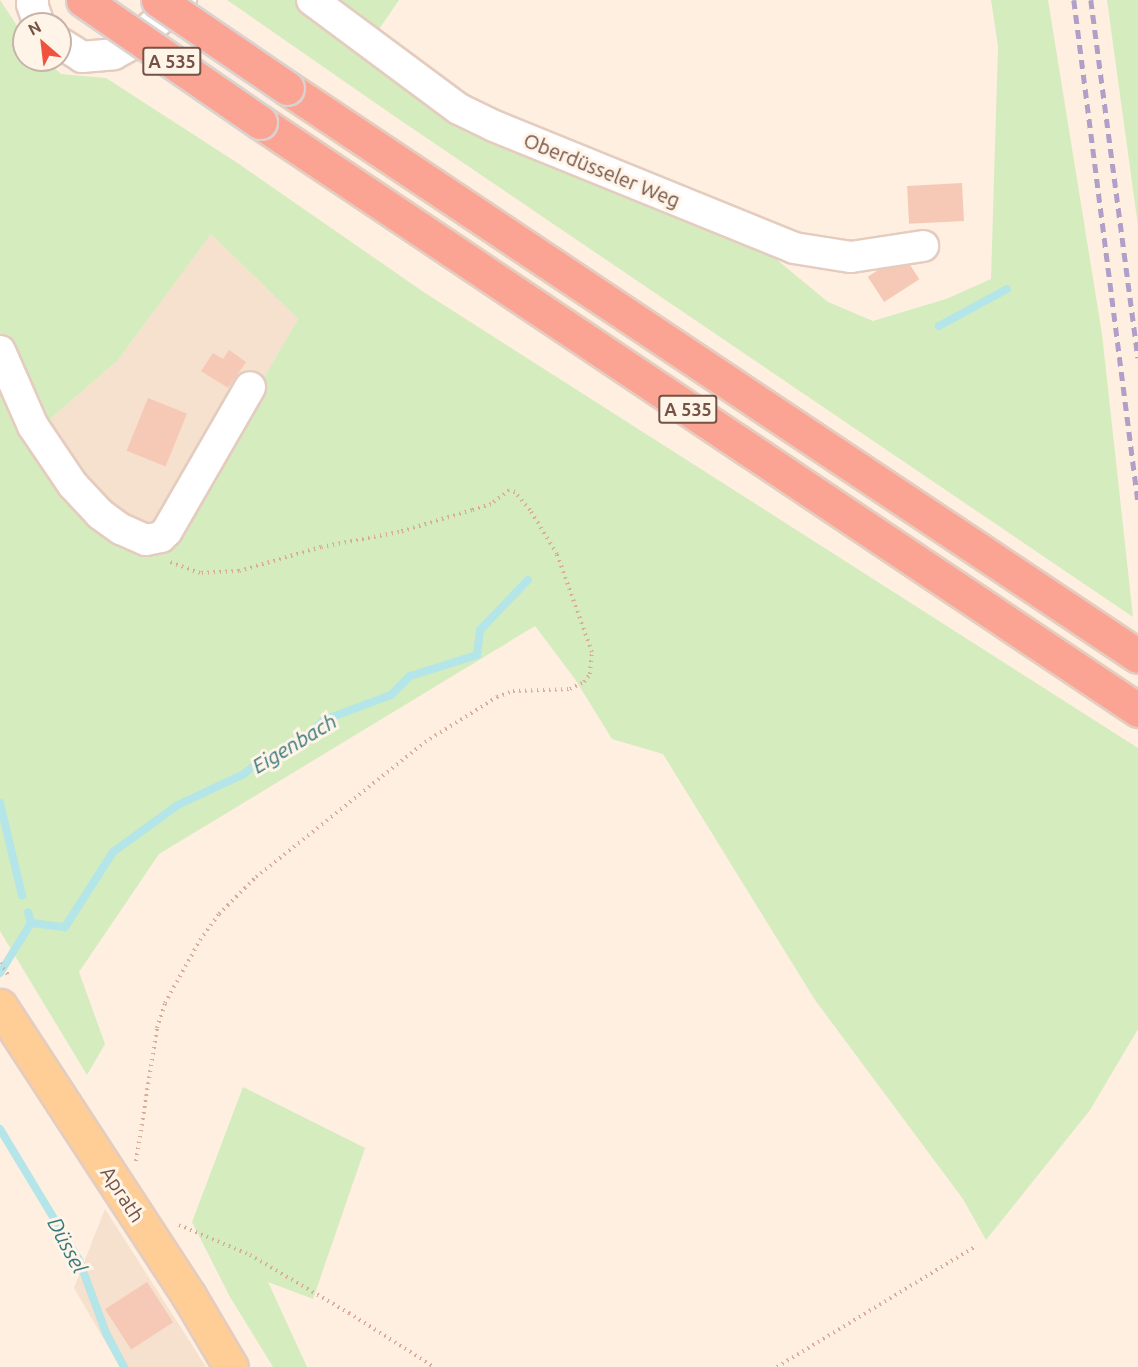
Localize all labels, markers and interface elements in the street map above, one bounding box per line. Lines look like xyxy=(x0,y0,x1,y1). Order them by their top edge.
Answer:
north arrow xyxy=(12,12,72,72)
text: N xyxy=(25,17,44,39)
road number: A 535 xyxy=(142,46,202,76)
street label: Oberdüsseler Weg xyxy=(520,128,684,212)
road number: A 535 xyxy=(658,394,718,424)
water label: Eigenbach xyxy=(247,708,341,778)
street label: Aprath xyxy=(96,1162,150,1226)
water label: Düssel xyxy=(43,1213,93,1277)

